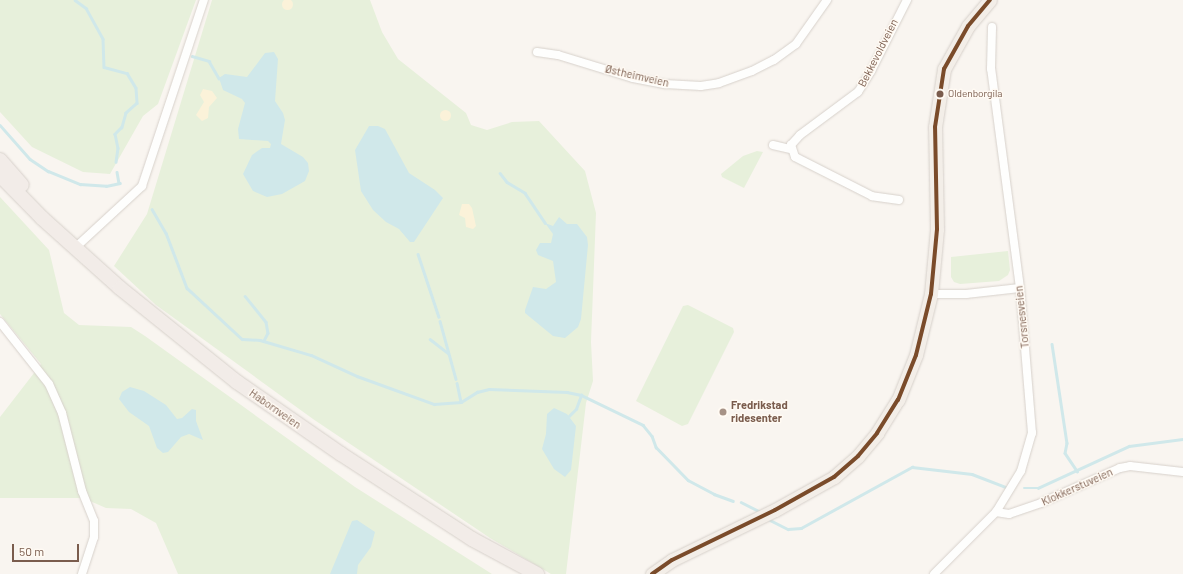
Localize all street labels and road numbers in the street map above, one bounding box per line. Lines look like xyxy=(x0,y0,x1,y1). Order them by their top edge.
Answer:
street label: Bekkevoldveien xyxy=(855,17,901,89)
street label: Østheimveien xyxy=(604,62,670,90)
street label: Torsnesveien xyxy=(1012,285,1032,349)
street label: Habornveien xyxy=(247,386,303,432)
street label: Klokkerstuveien xyxy=(1039,465,1115,509)

